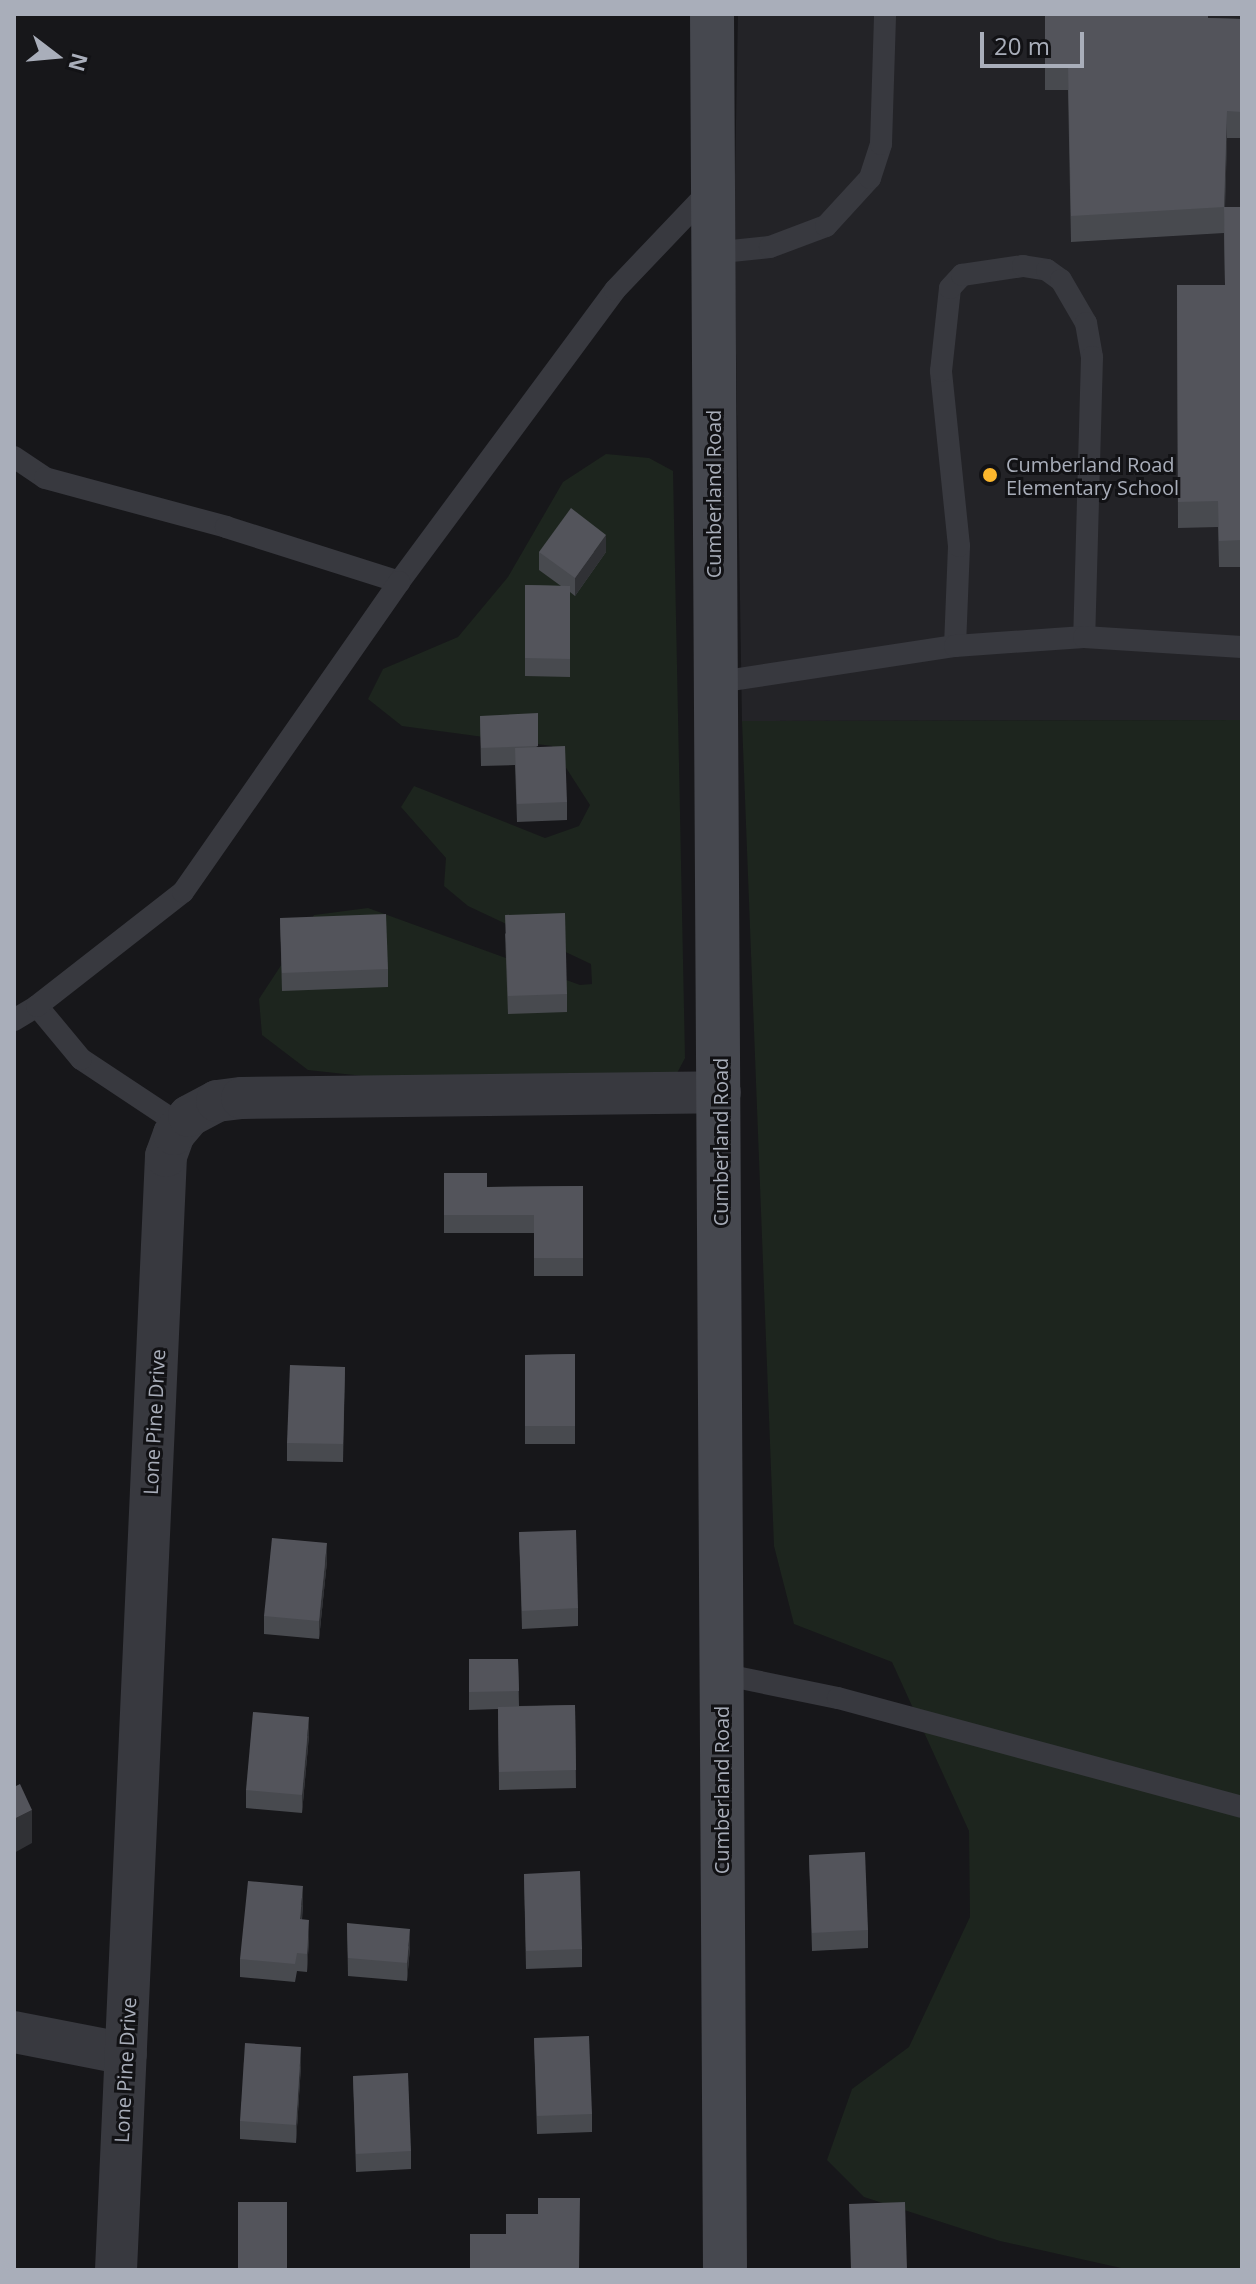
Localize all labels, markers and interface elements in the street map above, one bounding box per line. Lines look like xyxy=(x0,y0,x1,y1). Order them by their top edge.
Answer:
north arrow xyxy=(16,16,96,96)
scale bar xyxy=(984,16,1088,66)
text: 20 m xyxy=(994,29,1050,62)
text: N xyxy=(62,50,96,75)
street label: Cumberland Road xyxy=(701,410,725,578)
place label: Cumberland Road Elementary School xyxy=(1006,452,1179,499)
marker: Cumberland Road Elementary School xyxy=(981,466,999,484)
street label: Cumberland Road xyxy=(708,1058,732,1226)
street label: Lone Pine Drive xyxy=(138,1349,170,1495)
street label: Cumberland Road xyxy=(709,1706,733,1874)
street label: Lone Pine Drive xyxy=(109,1997,141,2143)

